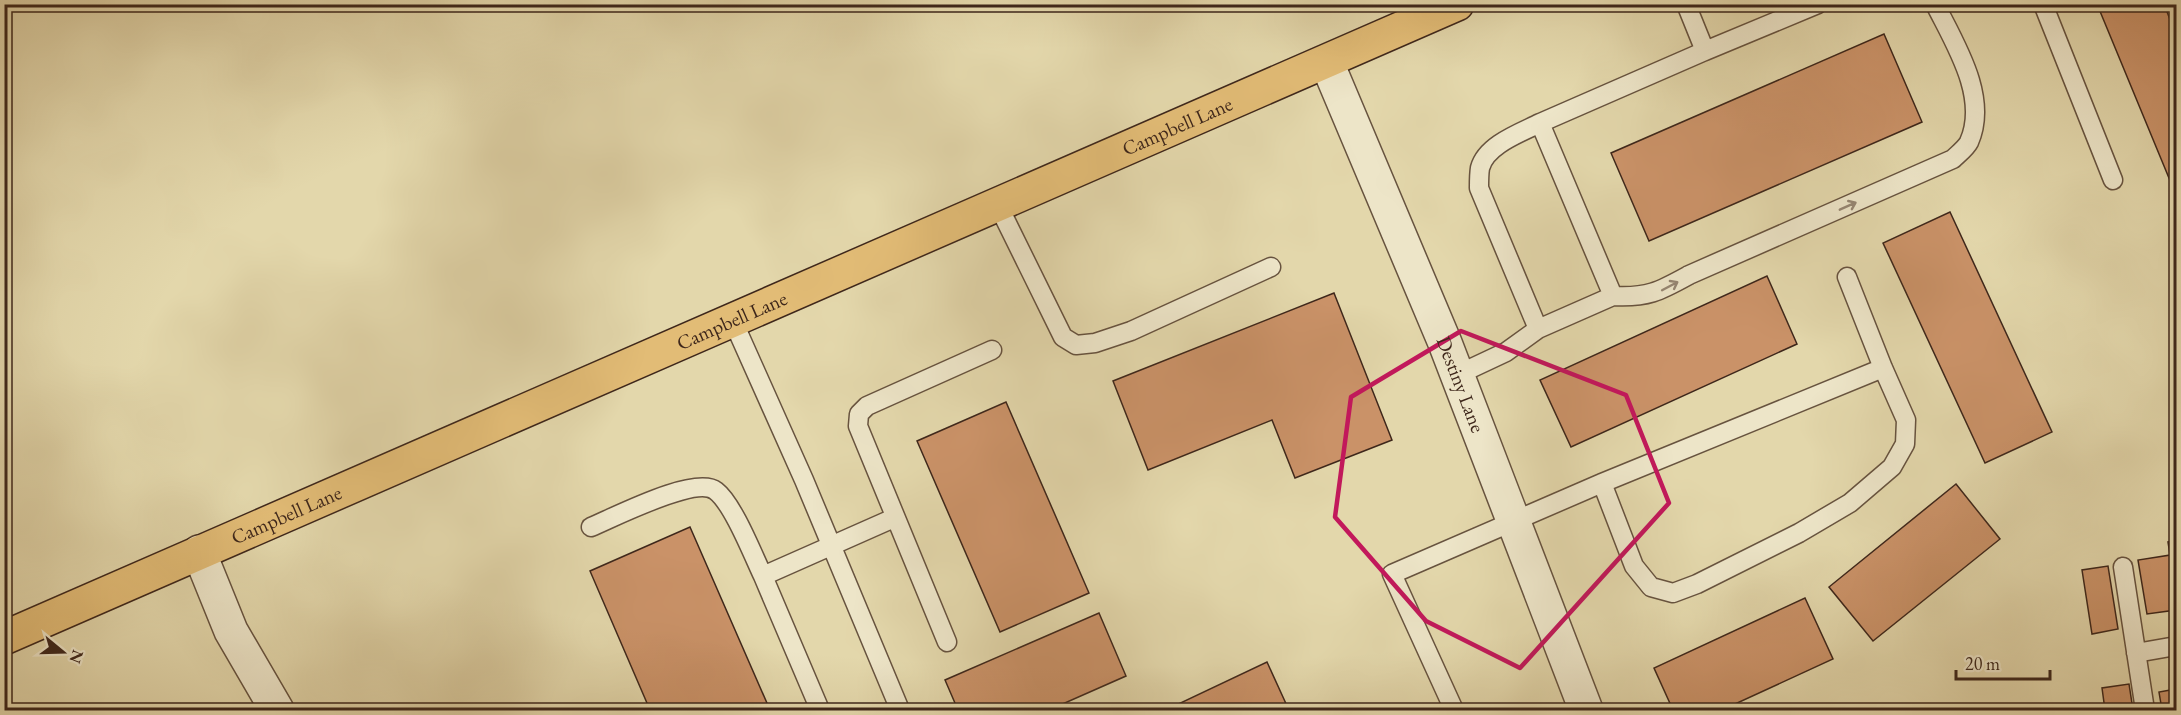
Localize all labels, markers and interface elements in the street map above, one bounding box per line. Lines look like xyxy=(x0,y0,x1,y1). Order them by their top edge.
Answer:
street label: Campbell Lane xyxy=(1118,91,1237,162)
one-way arrow xyxy=(1838,200,1856,211)
one-way arrow xyxy=(1660,279,1678,291)
street label: Campbell Lane xyxy=(672,285,791,356)
street label: Destiny Lane xyxy=(1431,332,1491,436)
street label: Campbell Lane xyxy=(227,479,346,550)
north arrow xyxy=(33,622,93,682)
scale bar xyxy=(1956,643,2050,681)
text: N xyxy=(65,647,89,666)
text: 20 m xyxy=(1965,652,2000,675)

